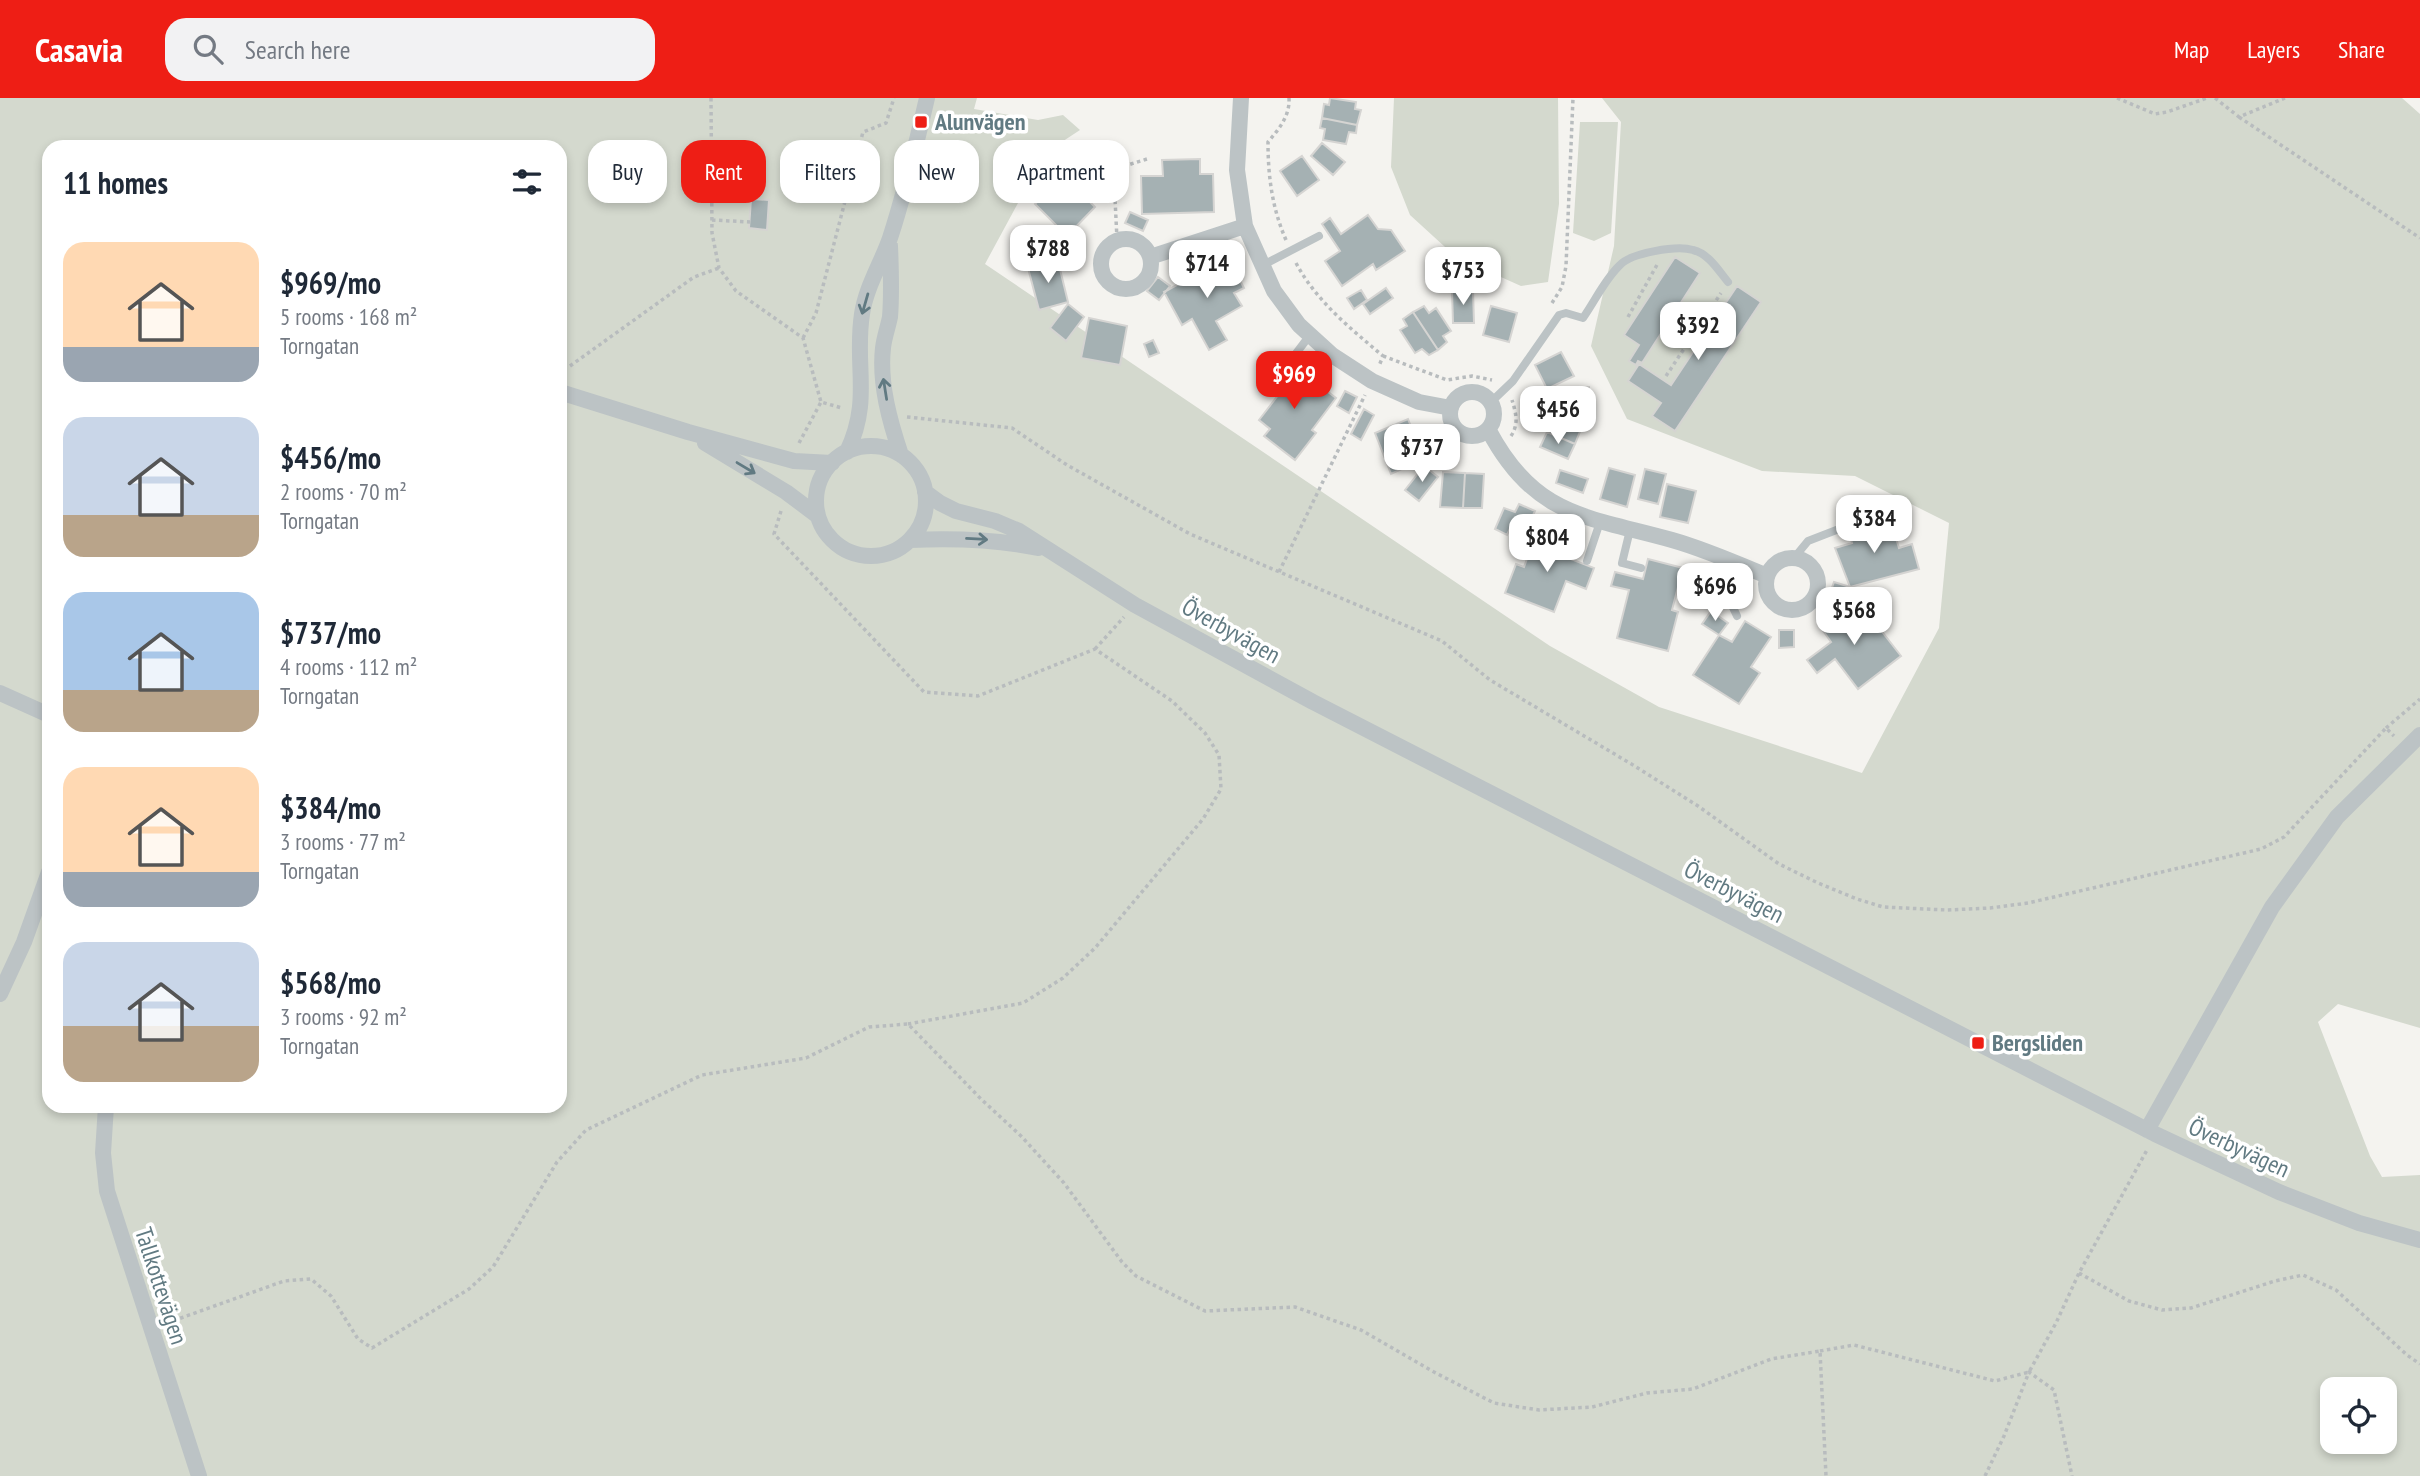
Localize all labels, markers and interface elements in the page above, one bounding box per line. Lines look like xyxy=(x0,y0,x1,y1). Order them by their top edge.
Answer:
search box xyxy=(165,18,655,81)
text: Casavia xyxy=(35,28,123,71)
icon: search xyxy=(189,30,227,68)
text: Search here xyxy=(245,33,351,66)
text: Map xyxy=(2174,34,2209,65)
text: Layers xyxy=(2247,34,2300,65)
text: Share xyxy=(2338,34,2385,65)
place label: Alunvägen xyxy=(934,106,1026,137)
marker: Alunvägen xyxy=(913,114,929,130)
chip: Buy xyxy=(588,140,667,203)
chip: Rent xyxy=(681,140,766,203)
chip: Filters xyxy=(780,140,880,203)
chip: New xyxy=(894,140,979,203)
chip: Apartment xyxy=(993,140,1129,203)
text: 11 homes xyxy=(63,163,168,202)
icon: filters xyxy=(508,163,546,201)
pin: $788 xyxy=(1007,226,1089,285)
text: $788 xyxy=(1026,233,1070,262)
pin: $714 xyxy=(1166,240,1248,300)
text: $714 xyxy=(1185,248,1229,277)
pin: $753 xyxy=(1422,248,1504,307)
text: $753 xyxy=(1441,255,1485,284)
text: $969/mo xyxy=(280,263,381,302)
icon: home xyxy=(119,270,203,354)
one-way arrow xyxy=(858,293,871,315)
text: 5 rooms · 168 m² xyxy=(280,302,417,331)
pin: $392 xyxy=(1657,302,1739,362)
text: $392 xyxy=(1676,310,1720,339)
text: Torngatan xyxy=(280,331,359,360)
pin: $969 xyxy=(1253,352,1335,411)
text: $969 xyxy=(1272,359,1316,388)
one-way arrow xyxy=(878,378,891,401)
pin: $456 xyxy=(1517,386,1599,446)
text: $456 xyxy=(1536,394,1580,423)
pin: $737 xyxy=(1381,424,1463,484)
text: $737 xyxy=(1400,432,1444,461)
text: $456/mo xyxy=(280,438,381,477)
icon: home xyxy=(119,445,203,529)
one-way arrow xyxy=(736,461,756,475)
text: 2 rooms · 70 m² xyxy=(280,477,407,506)
pin: $384 xyxy=(1833,496,1915,555)
text: $384 xyxy=(1852,503,1896,532)
text: Torngatan xyxy=(280,506,359,535)
pin: $804 xyxy=(1506,514,1588,574)
text: $804 xyxy=(1525,522,1569,551)
one-way arrow xyxy=(966,533,989,546)
pin: $696 xyxy=(1674,564,1756,623)
text: $696 xyxy=(1693,571,1737,600)
pin: $568 xyxy=(1813,588,1895,647)
street label: Överbyvägen xyxy=(1177,591,1286,670)
text: $568 xyxy=(1832,595,1876,624)
text: $737/mo xyxy=(280,613,381,652)
icon: home xyxy=(119,620,203,704)
text: 4 rooms · 112 m² xyxy=(280,652,417,681)
text: Torngatan xyxy=(280,681,359,710)
text: $384/mo xyxy=(280,788,381,827)
icon: home xyxy=(119,795,203,879)
text: 3 rooms · 77 m² xyxy=(280,827,406,856)
street label: Överbyvägen xyxy=(1679,853,1789,930)
text: Torngatan xyxy=(280,856,359,885)
text: $568/mo xyxy=(280,963,381,1002)
icon: home xyxy=(119,970,203,1054)
text: 3 rooms · 92 m² xyxy=(280,1002,407,1031)
place label: Bergsliden xyxy=(1992,1027,2083,1058)
text: Torngatan xyxy=(280,1031,359,1060)
marker: Bergsliden xyxy=(1970,1035,1986,1051)
street label: Överbyvägen xyxy=(2184,1111,2295,1184)
street label: Tallkottevägen xyxy=(128,1223,195,1348)
map controls xyxy=(2320,1377,2397,1454)
button: locate xyxy=(2320,1377,2397,1454)

